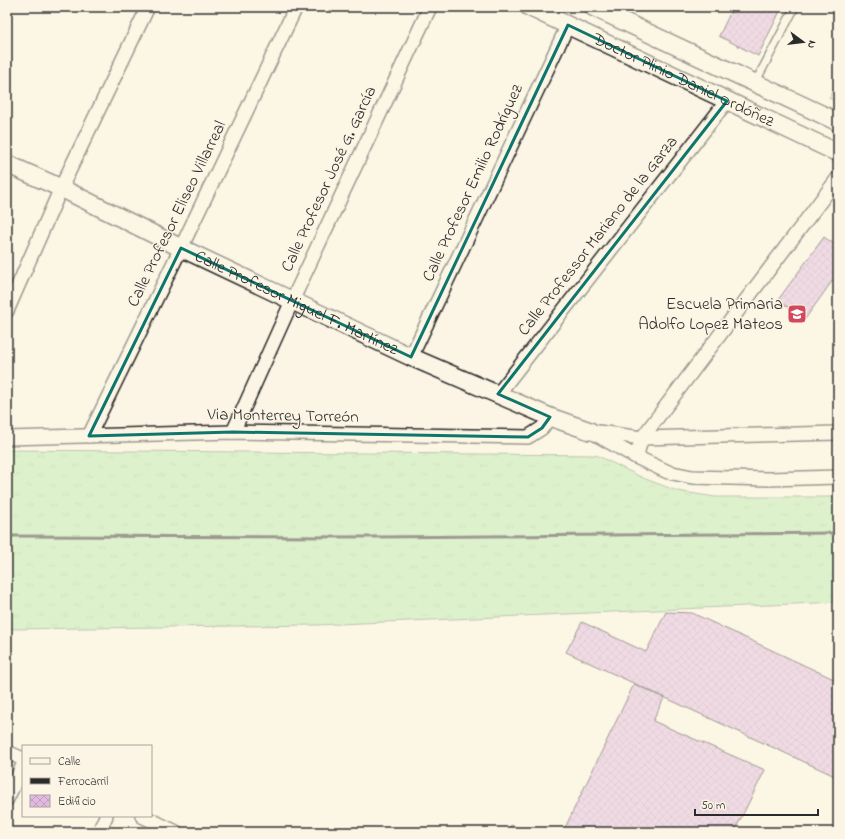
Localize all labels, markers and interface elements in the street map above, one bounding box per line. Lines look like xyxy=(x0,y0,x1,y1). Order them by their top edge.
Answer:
north arrow xyxy=(783,22,823,62)
street label: Doctor Plinio Daniel Ordóñez xyxy=(588,26,779,134)
text: N xyxy=(803,39,820,50)
street label: Calle Profesor Emilio Rodríguez xyxy=(416,79,532,287)
street label: Calle Profesor José G. García xyxy=(275,82,383,276)
street label: Calle Profesor Eliseo Villarreal xyxy=(121,117,233,311)
street label: Calle Professor Mariano de la Garza xyxy=(512,131,684,341)
street label: Calle Profesor Miguel F. Martínez xyxy=(191,244,403,362)
place label: Escuela Primaria Adolfo Lopez Mateos xyxy=(638,292,783,337)
school or university icon: Escuela Primaria Adolfo Lopez Mateos xyxy=(786,303,808,325)
street label: Via Monterrey Torreón xyxy=(206,402,359,431)
legend xyxy=(22,745,152,817)
text: Calle xyxy=(58,753,81,771)
text: Ferrocarril xyxy=(57,773,108,791)
scale bar xyxy=(695,791,818,817)
text: Edificio xyxy=(58,793,96,811)
text: 50 m xyxy=(701,797,725,815)

